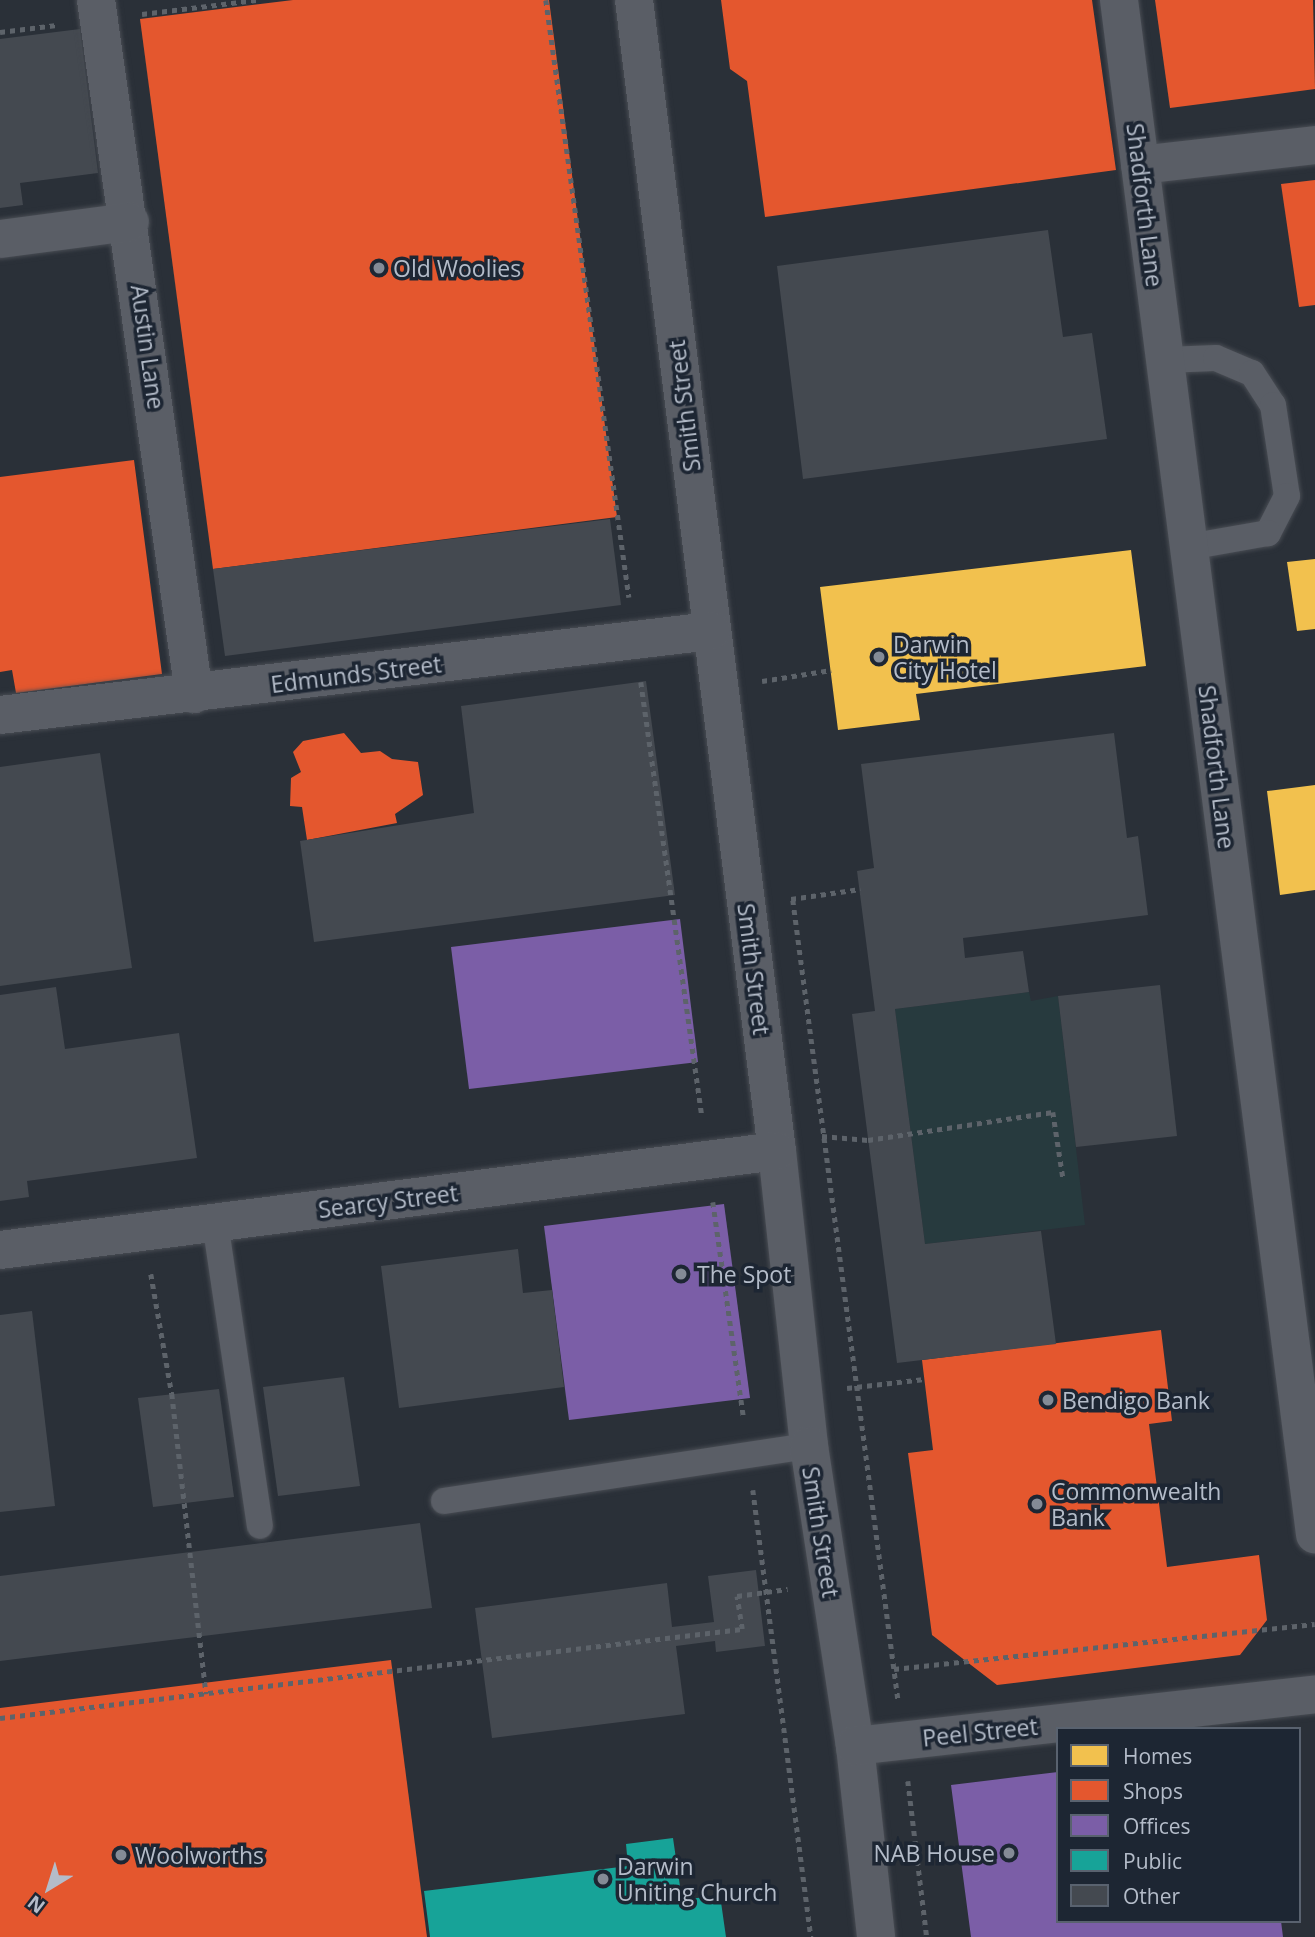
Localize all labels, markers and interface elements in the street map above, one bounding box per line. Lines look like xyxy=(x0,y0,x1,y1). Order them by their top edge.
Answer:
street label: Shadforth Lane xyxy=(1121,122,1169,288)
place label: Old Woolies xyxy=(393,254,521,282)
marker: Old Woolies xyxy=(371,260,387,276)
street label: Austin Lane xyxy=(126,283,170,411)
street label: Smith Street xyxy=(662,339,706,473)
place label: Darwin City Hotel xyxy=(893,630,997,684)
marker: Darwin City Hotel xyxy=(871,649,887,665)
street label: Edmunds Street xyxy=(269,650,443,698)
street label: Shadforth Lane xyxy=(1193,684,1241,850)
street label: Smith Street xyxy=(732,902,776,1036)
street label: Searcy Street xyxy=(317,1179,459,1223)
place label: The Spot xyxy=(697,1260,791,1288)
marker: The Spot xyxy=(671,1264,691,1284)
place label: Bendigo Bank xyxy=(1062,1386,1210,1414)
marker: Bendigo Bank xyxy=(1040,1392,1056,1408)
street label: Smith Street xyxy=(797,1465,845,1599)
place label: Commonwealth Bank xyxy=(1051,1477,1221,1531)
marker: Commonwealth Bank xyxy=(1029,1496,1045,1512)
street label: Peel Street xyxy=(921,1712,1039,1752)
legend xyxy=(1056,1727,1301,1923)
text: Homes xyxy=(1123,1742,1192,1770)
text: Shops xyxy=(1123,1777,1183,1805)
text: Offices xyxy=(1123,1812,1191,1840)
place label: NAB House xyxy=(874,1839,995,1867)
place label: Woolworths xyxy=(135,1841,264,1869)
marker: NAB House xyxy=(1001,1845,1017,1861)
marker: Woolworths xyxy=(113,1847,129,1863)
text: Public xyxy=(1123,1847,1182,1875)
place label: Darwin Uniting Church xyxy=(617,1852,777,1906)
north arrow xyxy=(14,1853,84,1923)
marker: Darwin Uniting Church xyxy=(595,1871,611,1887)
text: Other xyxy=(1123,1882,1180,1910)
text: N xyxy=(22,1890,50,1920)

